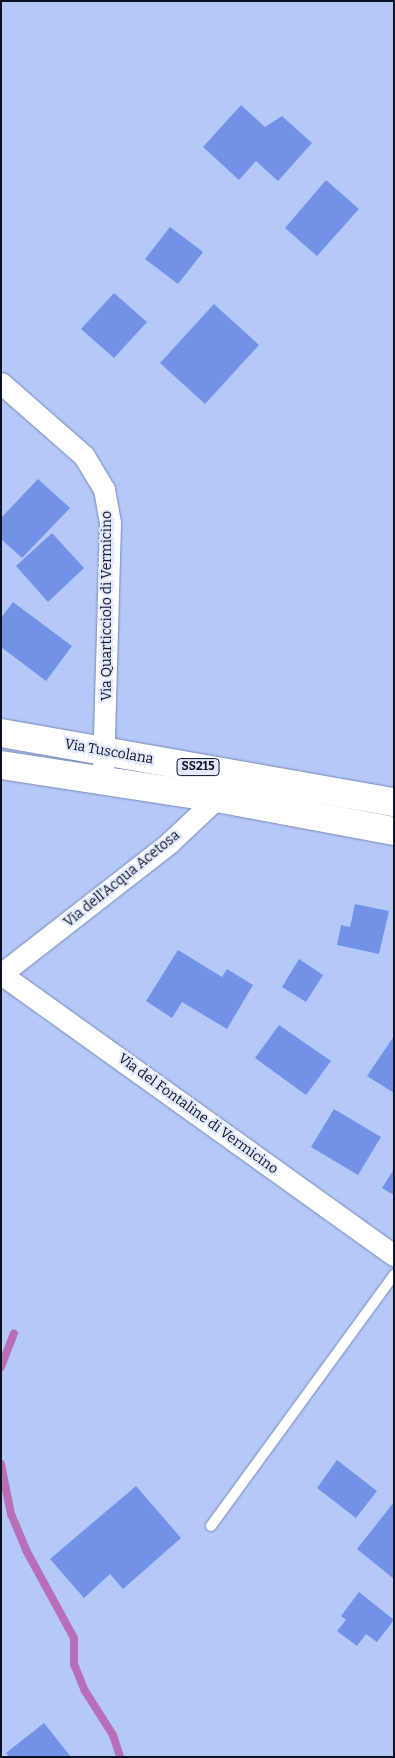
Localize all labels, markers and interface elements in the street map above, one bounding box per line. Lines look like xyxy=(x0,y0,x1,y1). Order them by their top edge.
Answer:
street label: Via Quarticciolo di Vermicino xyxy=(99,511,115,701)
street label: Via Tuscolana xyxy=(63,736,155,768)
road number: SS215 xyxy=(176,758,220,776)
street label: Via dell'Acqua Acetosa xyxy=(61,827,183,931)
street label: Via del Fontaline di Vermicino xyxy=(115,1050,281,1178)

